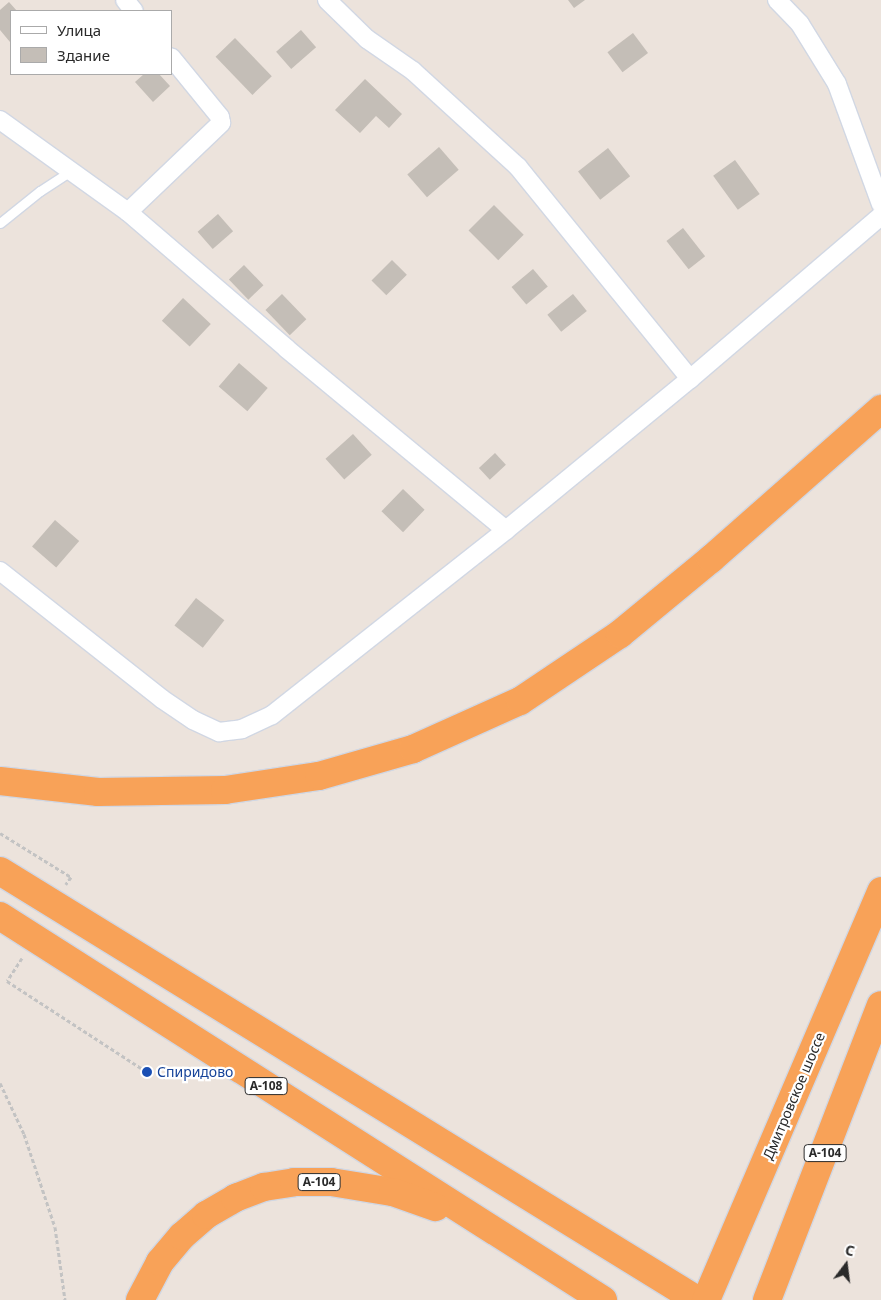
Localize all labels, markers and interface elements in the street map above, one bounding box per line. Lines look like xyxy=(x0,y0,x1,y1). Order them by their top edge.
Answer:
legend xyxy=(10,10,172,75)
text: Улица xyxy=(57,20,101,40)
text: Здание xyxy=(57,45,110,65)
street label: Дмитровское шоссе xyxy=(760,1030,828,1162)
place label: Спиридово xyxy=(157,1064,233,1080)
marker: Спиридово xyxy=(141,1066,153,1078)
road number: А-108 xyxy=(244,1076,288,1096)
road number: А-104 xyxy=(802,1144,848,1162)
road number: А-104 xyxy=(296,1172,342,1192)
north arrow xyxy=(821,1240,871,1290)
text: С xyxy=(843,1240,857,1260)

